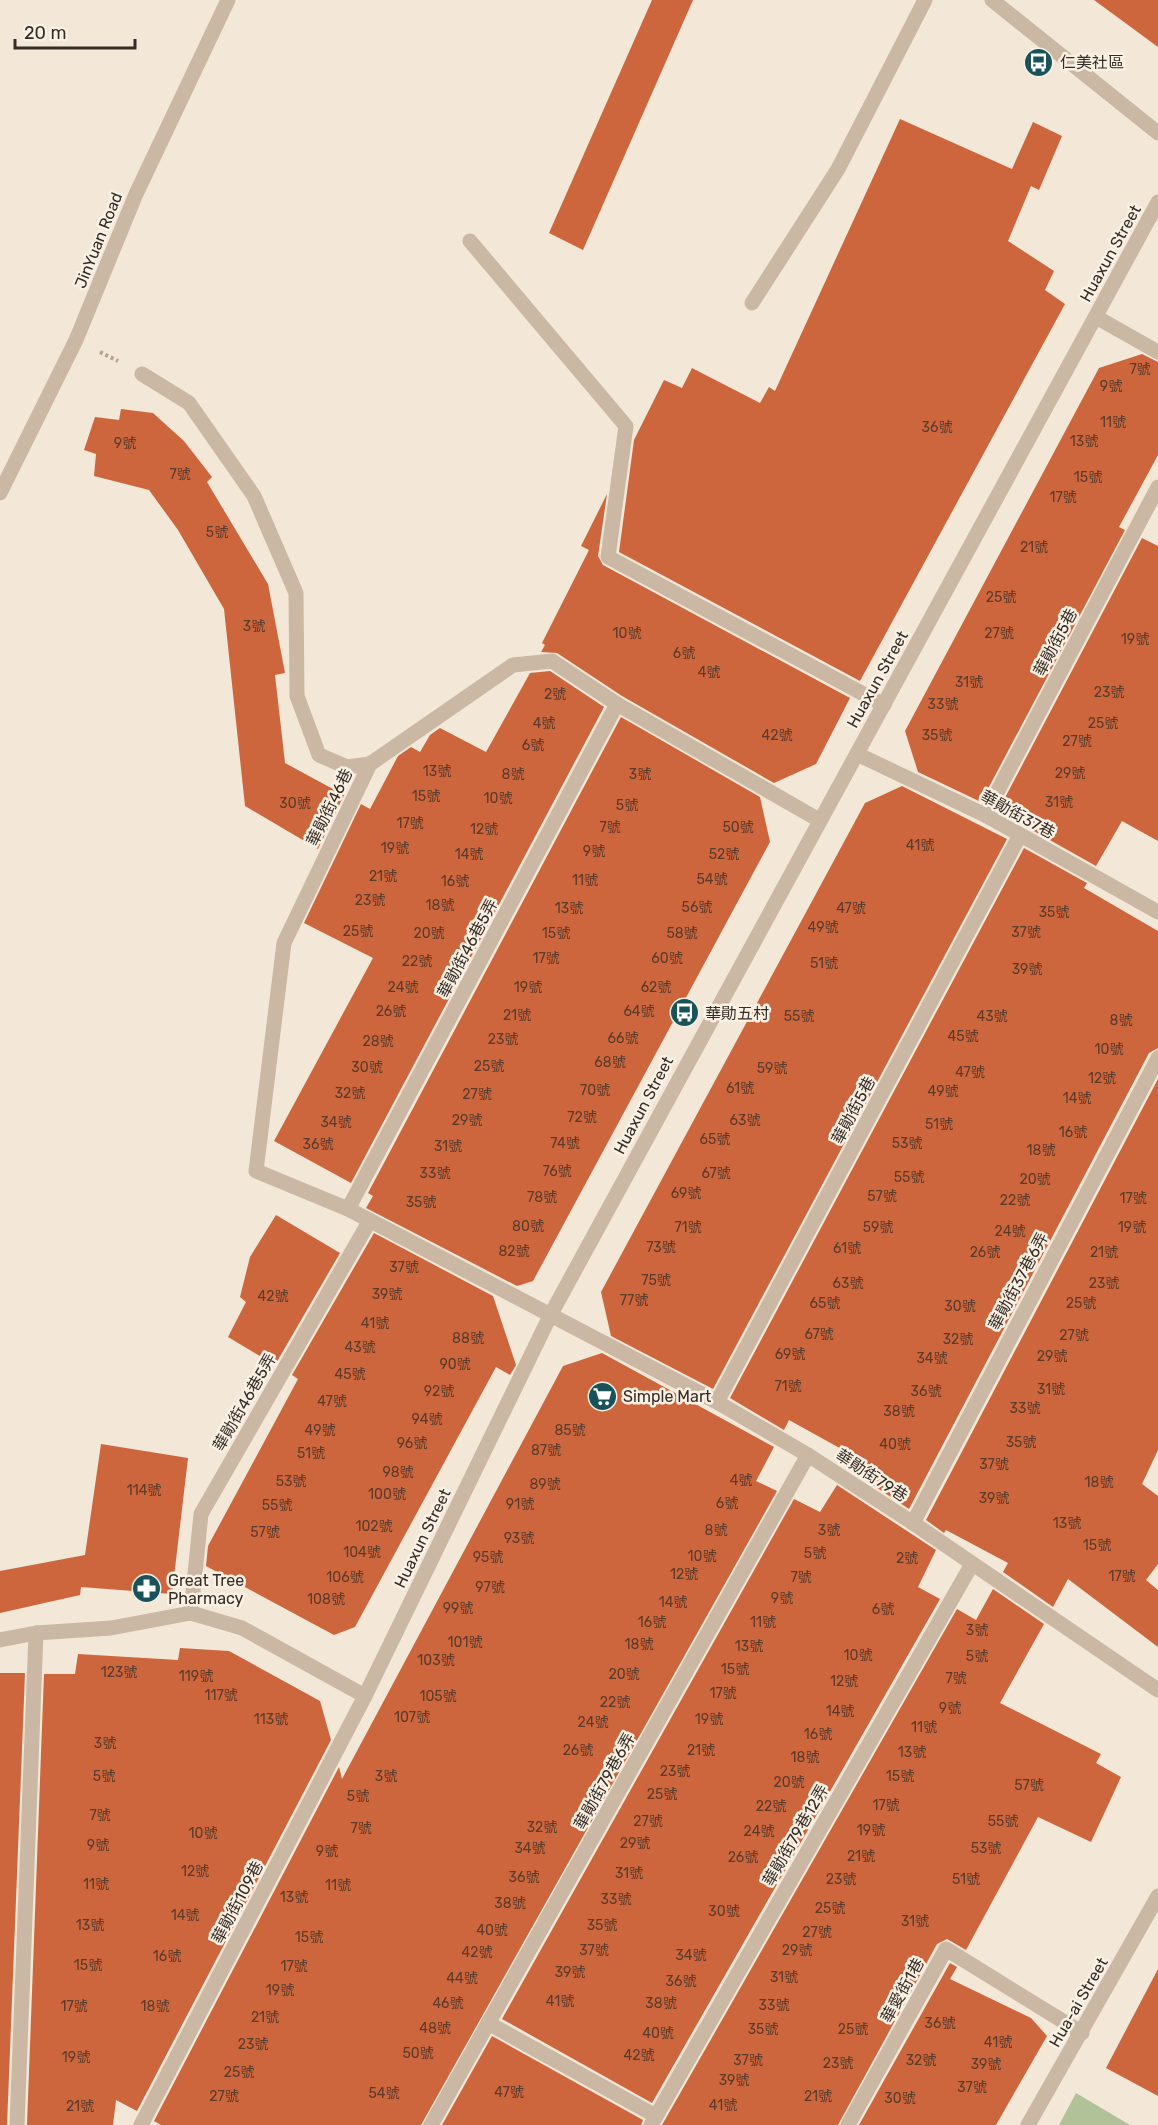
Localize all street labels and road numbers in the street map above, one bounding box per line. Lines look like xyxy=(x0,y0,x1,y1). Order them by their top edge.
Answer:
street label: JinYuan Road xyxy=(71,189,126,291)
street label: Huaxun Street xyxy=(1076,201,1145,305)
street label: 華勛街5巷 xyxy=(1030,605,1081,679)
street label: Huaxun Street xyxy=(843,627,912,731)
street label: 華勛街46巷 xyxy=(303,765,356,849)
street label: 華勛街37巷 xyxy=(977,786,1058,843)
street label: 華勛街46巷5弄 xyxy=(433,896,501,1001)
street label: Huaxun Street xyxy=(610,1053,677,1157)
street label: 華勛街5巷 xyxy=(828,1073,879,1147)
street label: 華勛街37巷6弄 xyxy=(985,1229,1052,1333)
street label: 華勛街46巷5弄 xyxy=(209,1350,280,1454)
street label: 華勛街79巷 xyxy=(832,1445,911,1506)
street label: Huaxun Street xyxy=(390,1486,455,1591)
street label: 華勛街79巷6弄 xyxy=(570,1730,639,1833)
street label: 華勛街79巷12弄 xyxy=(759,1781,832,1889)
street label: 華勛街109巷 xyxy=(208,1858,267,1947)
street label: Hua-ai Street xyxy=(1045,1954,1112,2050)
street label: 華愛街1巷 xyxy=(877,1955,928,2026)

